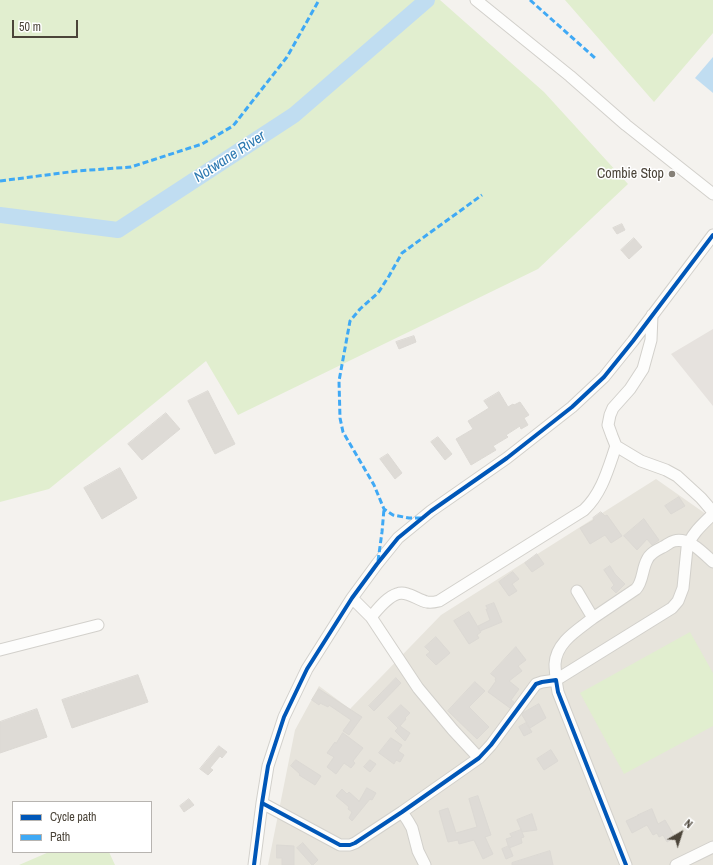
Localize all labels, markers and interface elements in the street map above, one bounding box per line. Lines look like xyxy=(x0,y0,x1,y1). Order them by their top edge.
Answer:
scale bar xyxy=(14,12,80,38)
text: 50 m xyxy=(19,19,41,35)
water label: Notwane River xyxy=(191,127,269,187)
place label: Combie Stop xyxy=(597,166,664,182)
marker: Combie Stop xyxy=(667,169,677,179)
legend xyxy=(12,801,152,853)
text: Cycle path xyxy=(50,809,97,825)
north arrow xyxy=(661,813,701,853)
text: N xyxy=(682,816,695,831)
text: Path xyxy=(50,829,70,845)

